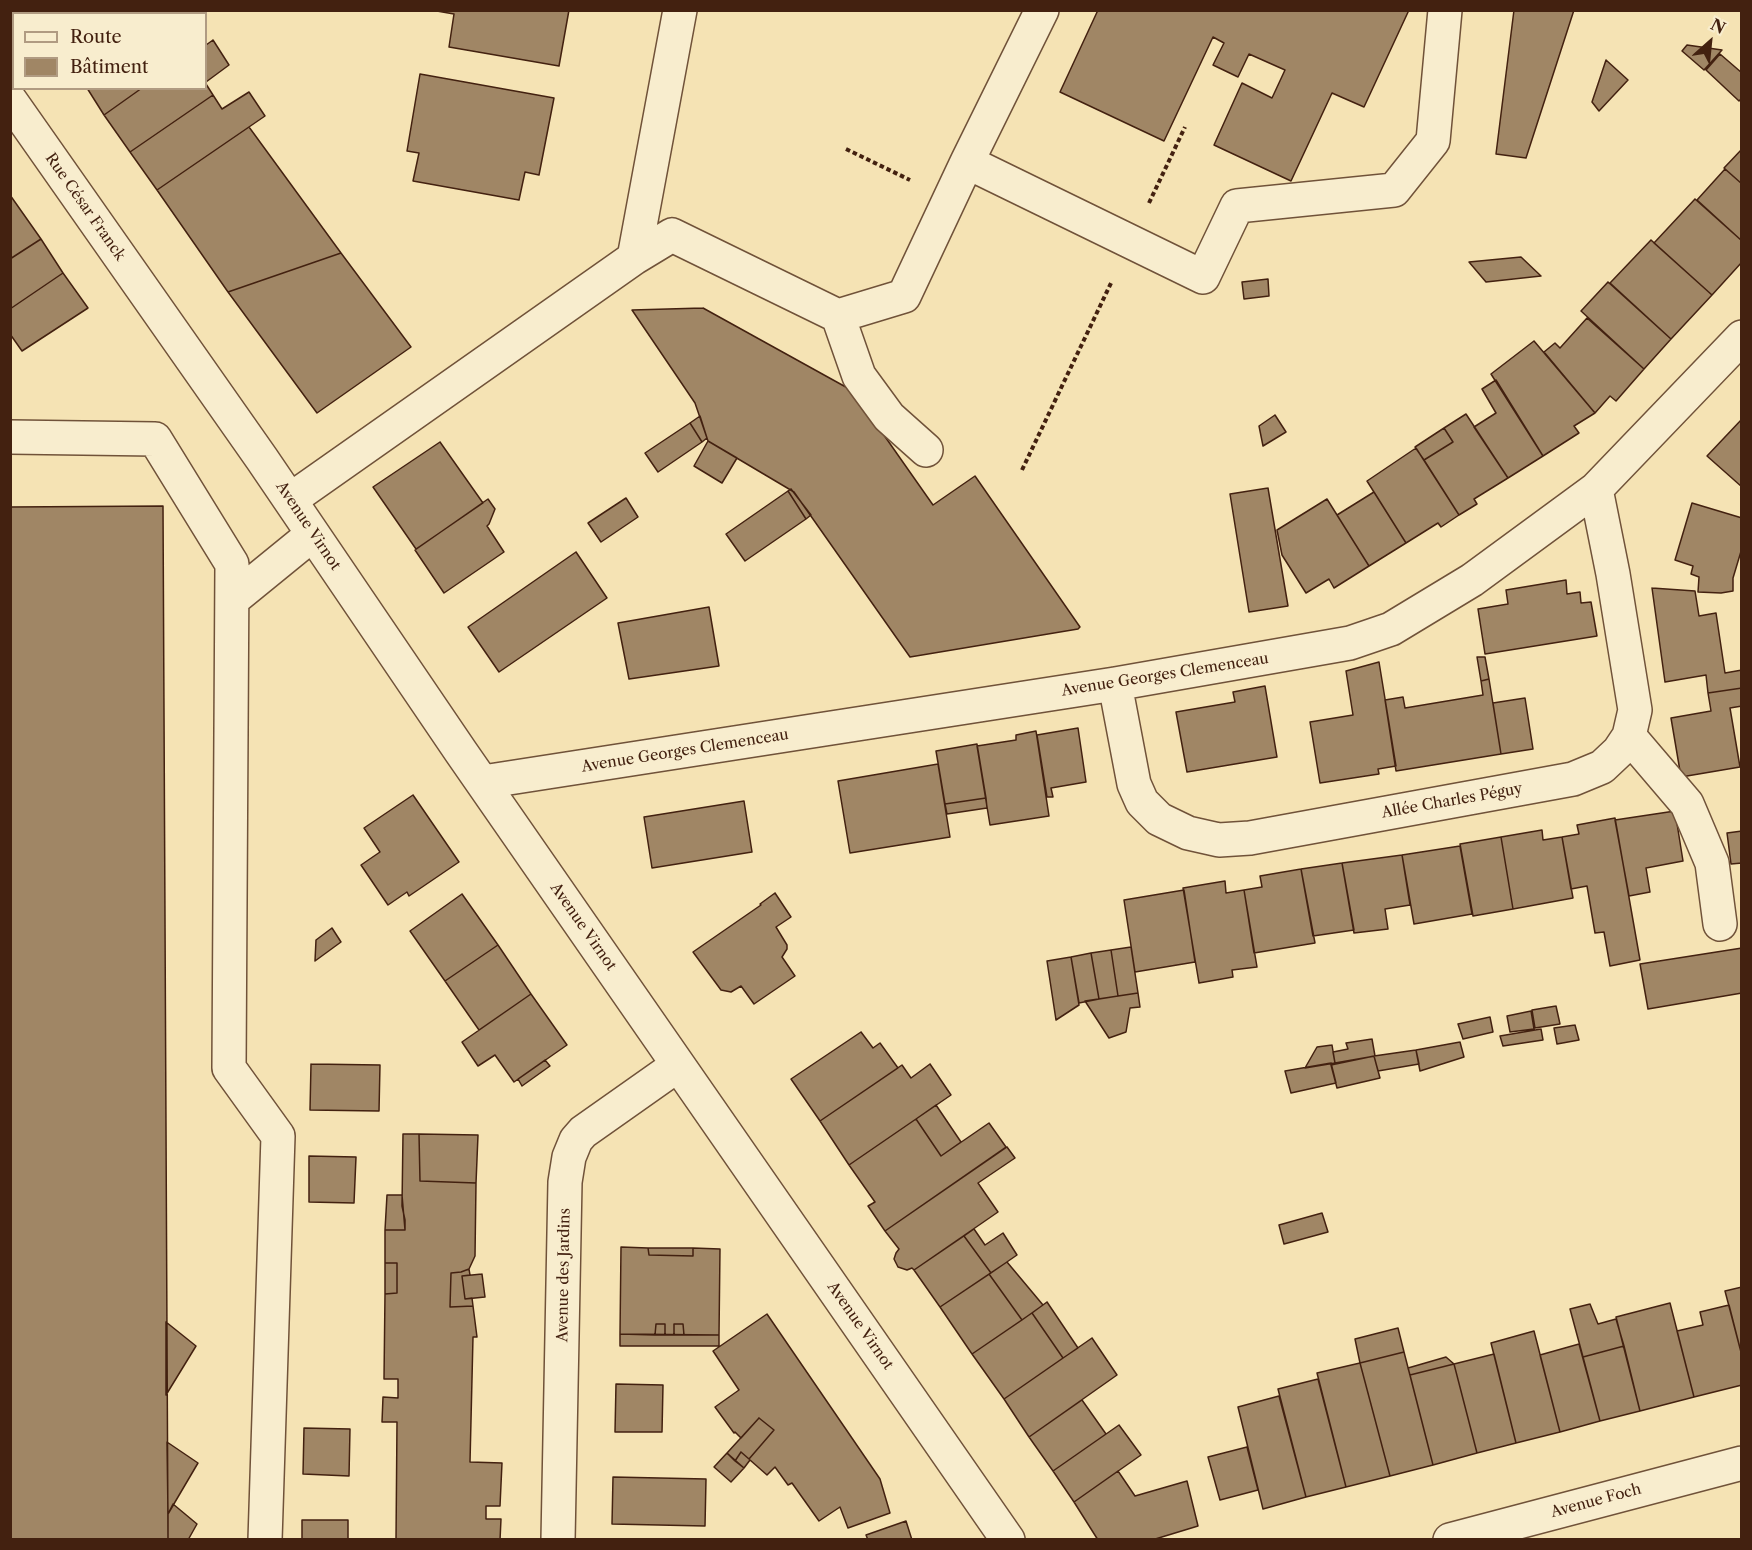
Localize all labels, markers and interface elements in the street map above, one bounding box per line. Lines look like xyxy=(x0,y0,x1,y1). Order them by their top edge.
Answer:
legend xyxy=(12,12,207,90)
north arrow xyxy=(1680,12,1740,72)
text: N xyxy=(1707,14,1729,38)
text: Route xyxy=(70,26,122,48)
text: Bâtiment xyxy=(70,56,148,78)
street label: Rue César Franck xyxy=(41,150,129,264)
street label: Avenue Virnot xyxy=(272,478,344,574)
street label: Avenue Georges Clemenceau xyxy=(1060,650,1270,700)
street label: Avenue Georges Clemenceau xyxy=(580,726,790,776)
street label: Allée Charles Péguy xyxy=(1380,780,1524,822)
street label: Avenue Virnot xyxy=(546,880,620,974)
street label: Avenue des Jardins xyxy=(554,1208,574,1342)
street label: Avenue Virnot xyxy=(823,1279,897,1373)
street label: Avenue Foch xyxy=(1549,1480,1643,1522)

